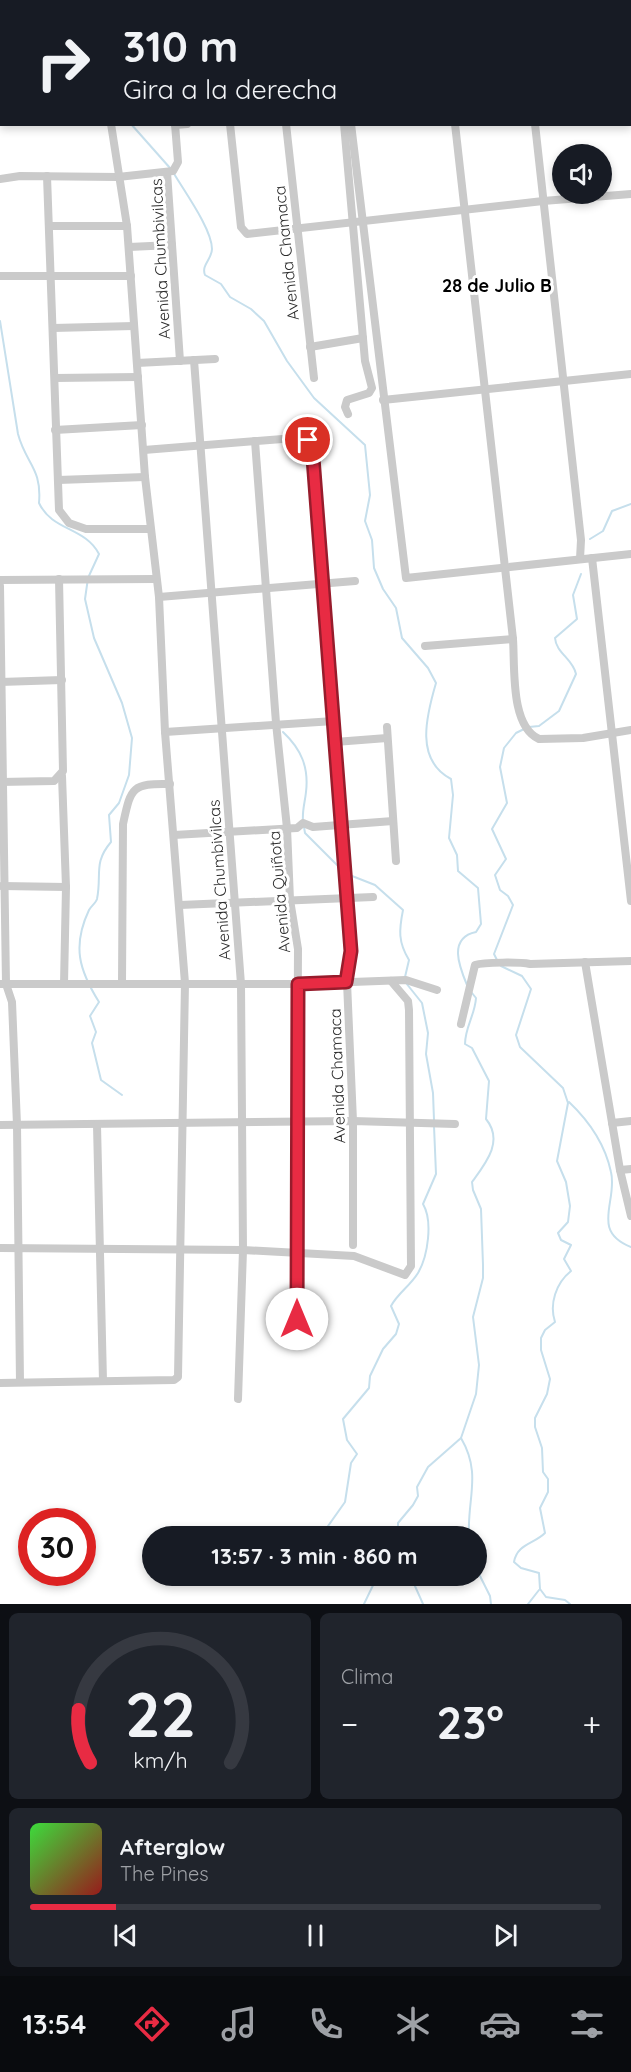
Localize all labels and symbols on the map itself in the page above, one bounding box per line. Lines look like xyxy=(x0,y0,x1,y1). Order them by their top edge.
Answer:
street label: Avenida Chumbivilcas xyxy=(146,178,174,340)
street label: Avenida Chamaca xyxy=(269,185,303,321)
district label: 28 de Julio B xyxy=(442,274,552,297)
pin xyxy=(282,414,333,465)
street label: Avenida Chumbivilcas xyxy=(203,799,235,961)
street label: Avenida Quiñota xyxy=(264,830,294,954)
street label: Avenida Chamaca xyxy=(325,1008,349,1144)
position arrow xyxy=(265,1287,329,1351)
speed limit sign: 30 xyxy=(18,1508,96,1586)

